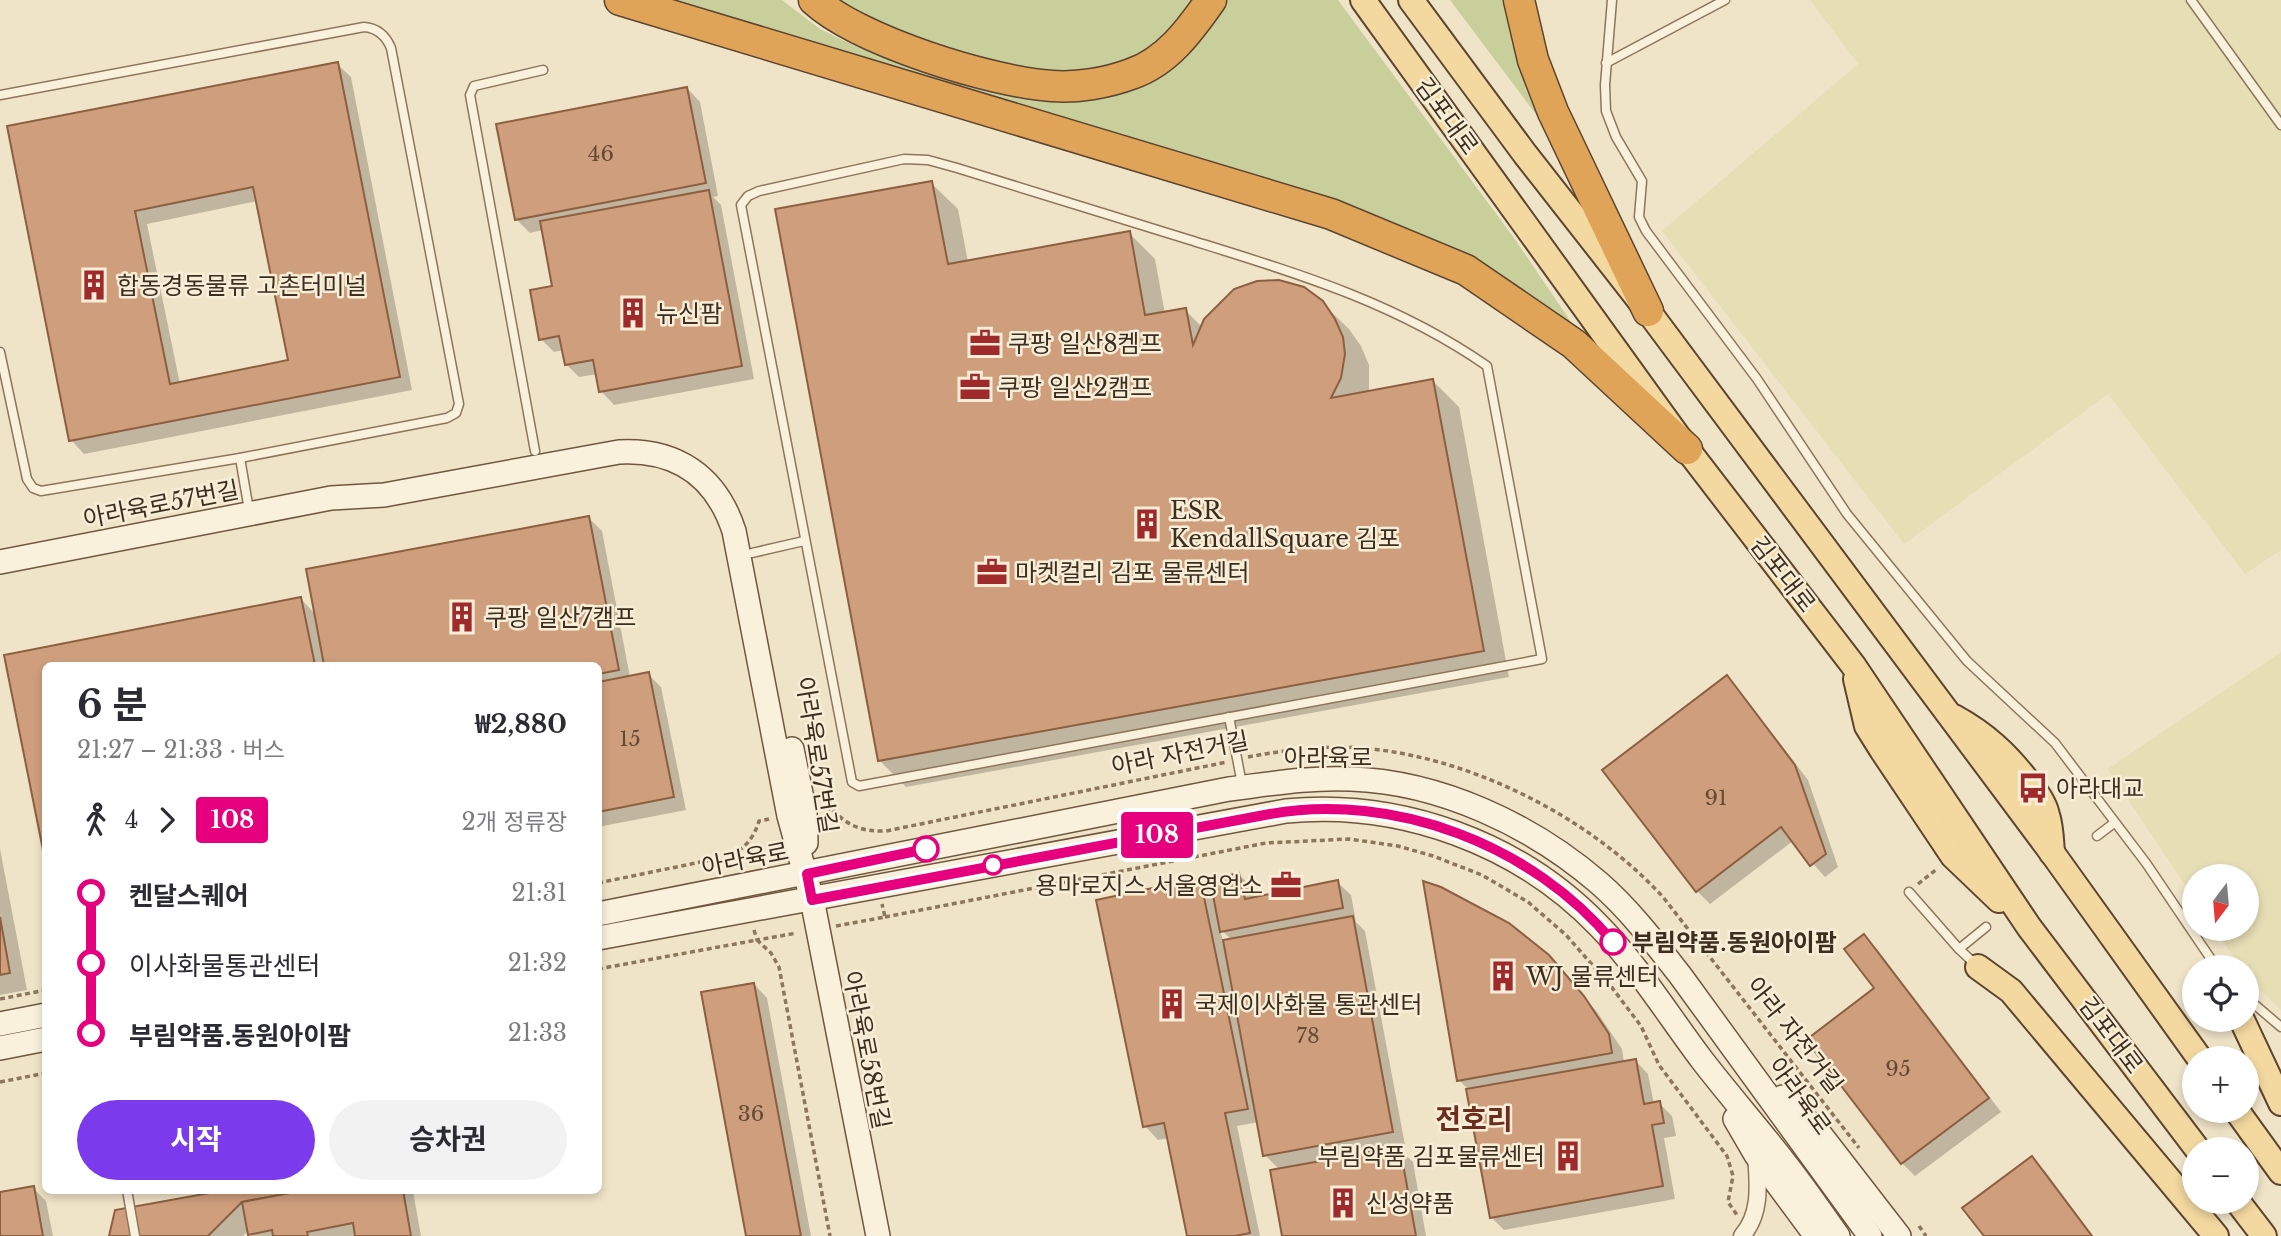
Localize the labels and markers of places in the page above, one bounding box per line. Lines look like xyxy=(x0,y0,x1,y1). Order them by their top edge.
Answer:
building icon: 합동경동물류 고촌터미널 xyxy=(77,268,111,302)
place label: 합동경동물류 고촌터미널 xyxy=(117,271,367,300)
building icon: 뉴신팜 xyxy=(616,296,650,330)
place label: 뉴신팜 xyxy=(656,299,722,328)
office icon: 쿠팡 일산8켐프 xyxy=(968,326,1002,360)
place label: 쿠팡 일산8켐프 xyxy=(1008,329,1162,358)
office icon: 쿠팡 일산2캠프 xyxy=(958,370,992,404)
place label: 쿠팡 일산2캠프 xyxy=(998,373,1152,402)
place label: ESR KendallSquare 김포 xyxy=(1170,496,1400,553)
building icon: ESR KendallSquare 김포 xyxy=(1130,507,1164,541)
office icon: 마켓컬리 김포 물류센터 xyxy=(975,555,1009,589)
place label: 마켓컬리 김포 물류센터 xyxy=(1015,558,1250,587)
building icon: 쿠팡 일산7캠프 xyxy=(445,600,479,634)
place label: 쿠팡 일산7캠프 xyxy=(485,603,636,632)
bus stop icon: 아라대교 xyxy=(2016,771,2050,805)
place label: 아라대교 xyxy=(2056,774,2144,803)
unlabelled marker xyxy=(913,836,939,862)
unlabelled marker xyxy=(983,855,1003,875)
office icon: 용마로지스 서울영업소 xyxy=(1269,868,1303,902)
place label: 용마로지스 서울영업소 xyxy=(1035,871,1263,900)
place label: 부림약품.동원아이팜 xyxy=(1632,928,1837,957)
marker: 부림약품.동원아이팜 xyxy=(1600,929,1626,955)
building icon: WJ 물류센터 xyxy=(1486,959,1520,993)
place label: WJ 물류센터 xyxy=(1525,962,1659,991)
building icon: 국제이사화물 통관센터 xyxy=(1155,987,1189,1021)
place label: 국제이사화물 통관센터 xyxy=(1195,990,1423,1019)
building icon: 부림약품 김포물류센터 xyxy=(1551,1139,1585,1173)
place label: 부림약품 김포물류센터 xyxy=(1317,1142,1545,1171)
building icon: 신성약품 xyxy=(1326,1186,1360,1220)
place label: 신성약품 xyxy=(1366,1189,1454,1218)

